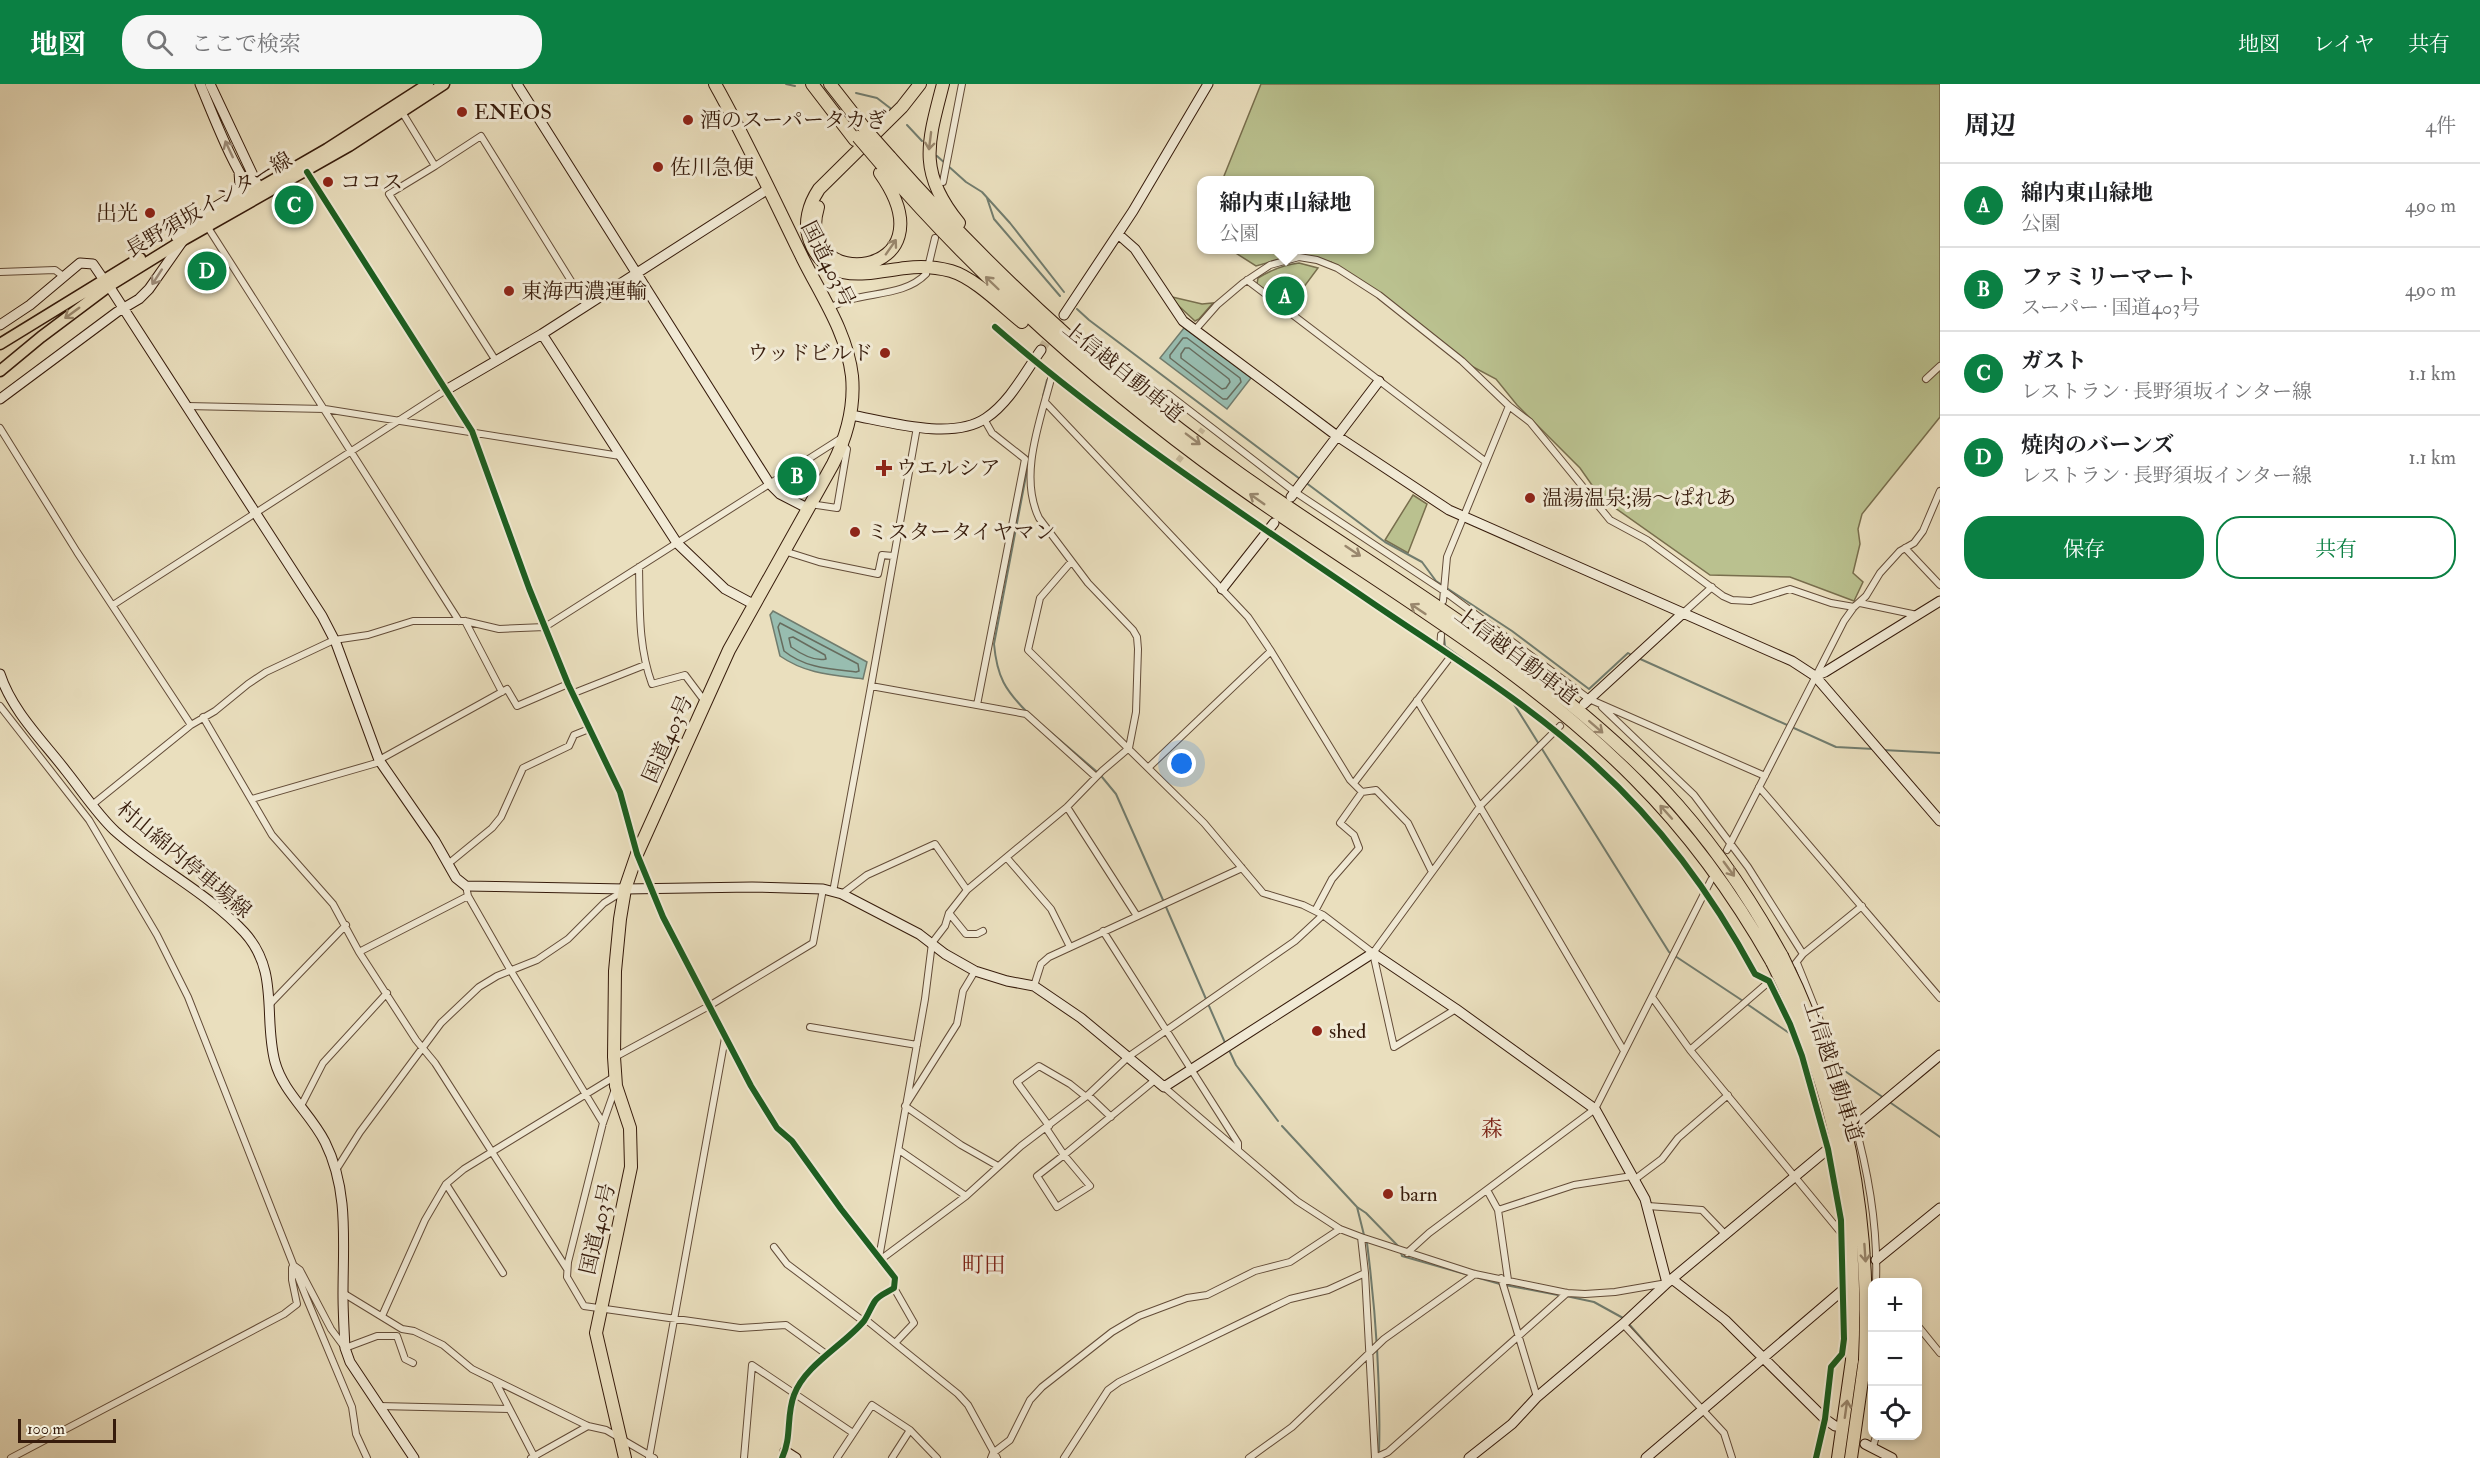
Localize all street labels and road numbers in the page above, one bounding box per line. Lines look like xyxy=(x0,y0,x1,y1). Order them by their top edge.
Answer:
street label: 長野須坂インター線 xyxy=(121,146,297,264)
street label: 国道403号 xyxy=(795,216,861,312)
street label: 上信越自動車道 xyxy=(1057,315,1189,429)
street label: 上信越自動車道 xyxy=(1449,601,1583,711)
street label: 国道403号 xyxy=(637,691,699,787)
street label: 村山綿内停車場線 xyxy=(111,796,257,924)
street label: 上信越自動車道 xyxy=(1797,997,1869,1145)
street label: 国道403号 xyxy=(574,1181,622,1277)

